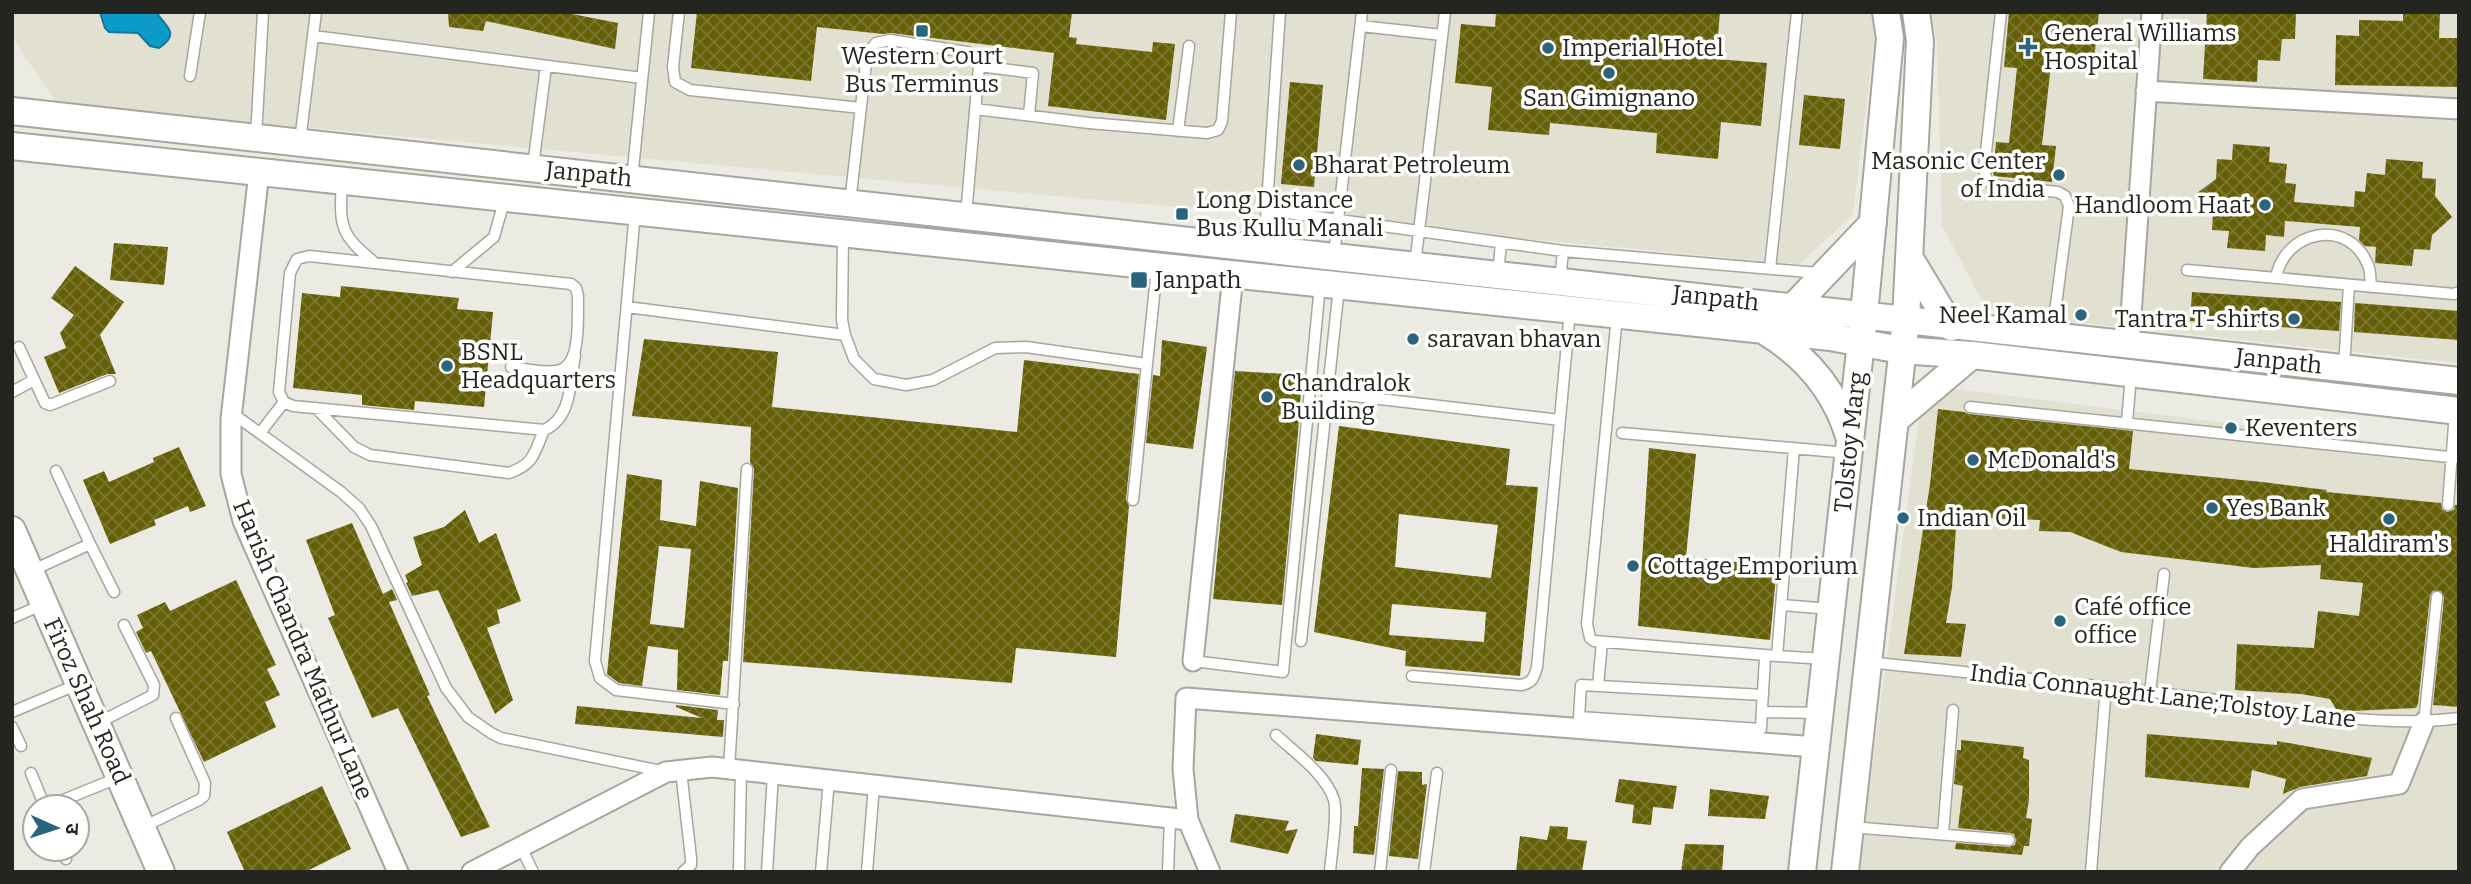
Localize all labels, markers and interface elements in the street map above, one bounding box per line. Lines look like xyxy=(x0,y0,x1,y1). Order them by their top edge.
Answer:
place label: General Williams Hospital xyxy=(2044,19,2237,75)
marker: Western Court Bus Terminus xyxy=(914,23,930,39)
place label: Imperial Hotel xyxy=(1562,34,1724,62)
marker: General Williams Hospital xyxy=(2018,37,2038,57)
marker: Imperial Hotel xyxy=(1540,40,1556,56)
place label: Western Court Bus Terminus xyxy=(841,42,1003,98)
marker: San Gimignano xyxy=(1601,65,1617,81)
place label: San Gimignano xyxy=(1523,84,1695,112)
place label: Masonic Center of India xyxy=(1871,147,2045,203)
place label: Bharat Petroleum xyxy=(1313,151,1510,179)
street label: Janpath xyxy=(543,155,634,192)
marker: Bharat Petroleum xyxy=(1291,157,1307,173)
marker: Masonic Center of India xyxy=(2051,167,2067,183)
place label: Long Distance Bus Kullu Manali xyxy=(1196,186,1383,242)
place label: Handloom Haat xyxy=(2074,191,2251,219)
marker: Handloom Haat xyxy=(2257,197,2273,213)
marker: Long Distance Bus Kullu Manali xyxy=(1174,206,1190,222)
place label: Janpath xyxy=(1154,266,1242,294)
marker: Janpath xyxy=(1129,270,1149,290)
street label: Janpath xyxy=(1670,279,1761,316)
place label: Neel Kamal xyxy=(1938,301,2067,329)
place label: Tantra T-shirts xyxy=(2115,305,2280,333)
marker: Neel Kamal xyxy=(2073,307,2089,323)
marker: Tantra T-shirts xyxy=(2286,311,2302,327)
place label: saravan bhavan xyxy=(1427,325,1601,353)
marker: saravan bhavan xyxy=(1405,331,1421,347)
place label: BSNL Headquarters xyxy=(461,338,616,394)
street label: Janpath xyxy=(2233,342,2324,379)
marker: BSNL Headquarters xyxy=(439,358,455,374)
place label: Chandralok Building xyxy=(1281,369,1411,425)
street label: Tolstoy Marg xyxy=(1829,370,1871,514)
marker: Chandralok Building xyxy=(1259,389,1275,405)
place label: Keventers xyxy=(2245,414,2357,442)
marker: Keventers xyxy=(2223,420,2239,436)
place label: McDonald's xyxy=(1987,446,2116,474)
marker: McDonald's xyxy=(1965,452,1981,468)
place label: Yes Bank xyxy=(2226,494,2326,522)
street label: Harish Chandra Mathur Lane xyxy=(227,496,379,804)
marker: Yes Bank xyxy=(2204,500,2220,516)
place label: Indian Oil xyxy=(1917,504,2026,532)
marker: Indian Oil xyxy=(1895,510,1911,526)
marker: Haldiram's xyxy=(2381,511,2397,527)
place label: Haldiram's xyxy=(2329,530,2449,558)
place label: Cottage Emporium xyxy=(1647,552,1858,580)
marker: Cottage Emporium xyxy=(1625,558,1641,574)
place label: Café office office xyxy=(2074,593,2191,649)
marker: Café office office xyxy=(2052,613,2068,629)
street label: Firoz Shah Road xyxy=(38,614,136,788)
street label: India Connaught Lane;Tolstoy Lane xyxy=(1968,658,2358,734)
north arrow xyxy=(21,793,91,863)
text: उ xyxy=(61,823,84,836)

